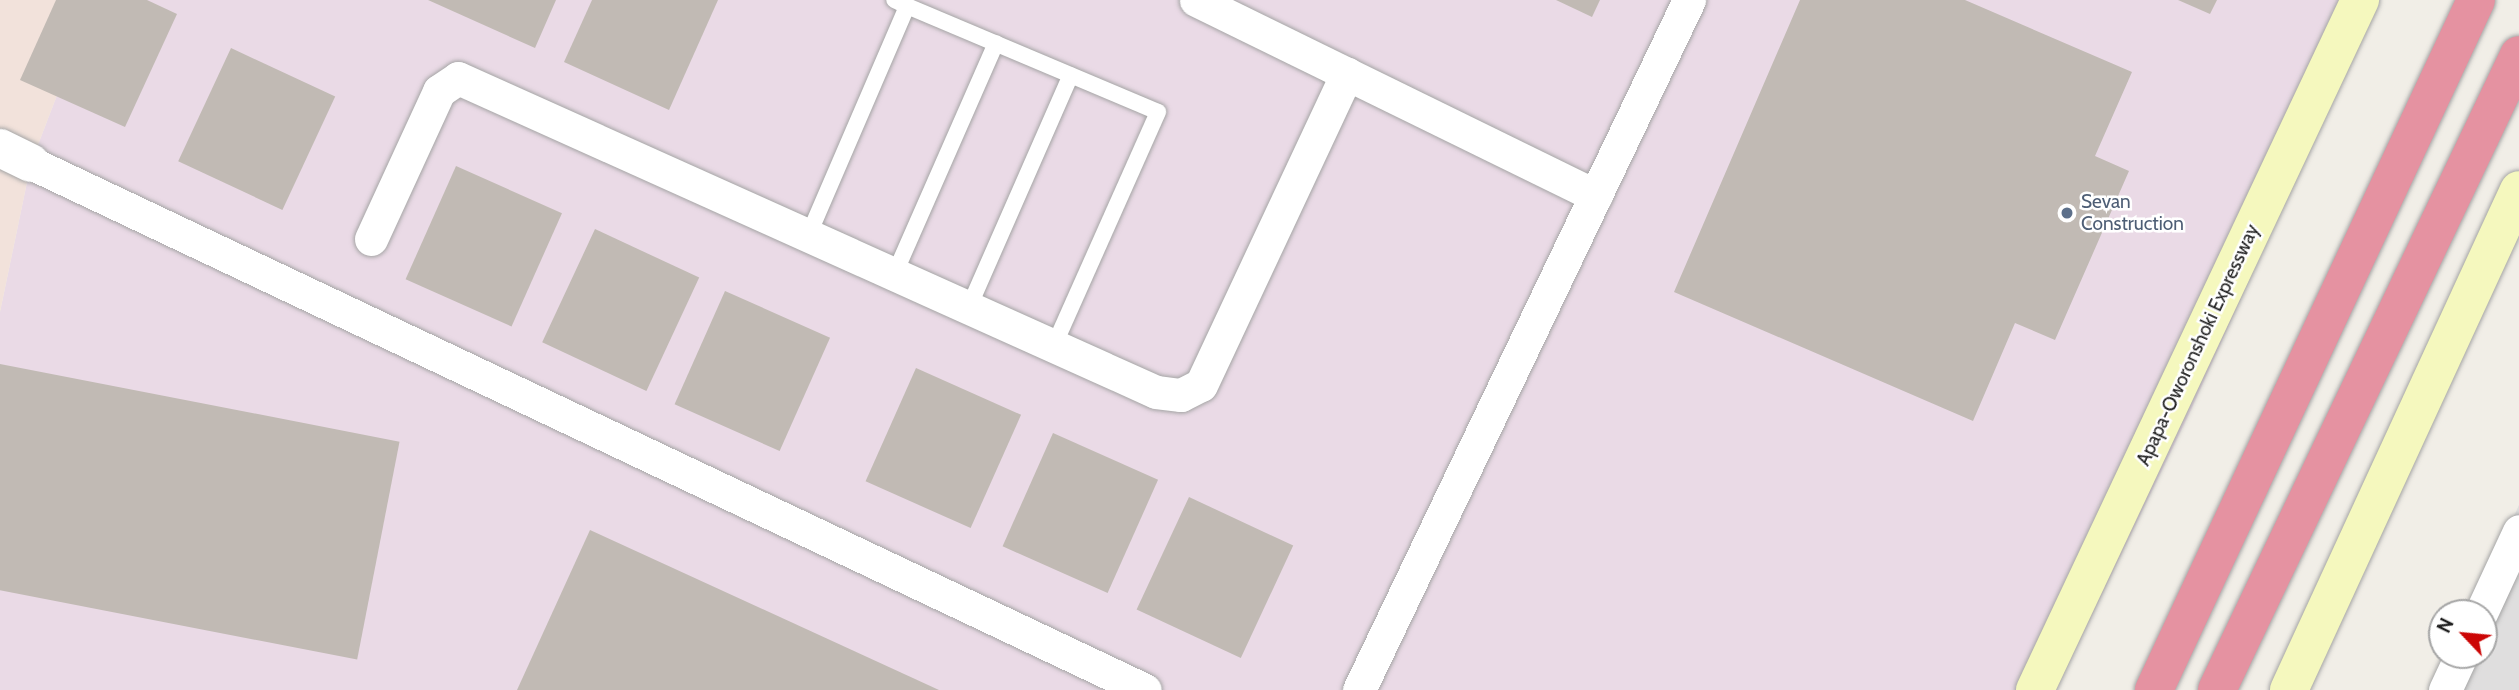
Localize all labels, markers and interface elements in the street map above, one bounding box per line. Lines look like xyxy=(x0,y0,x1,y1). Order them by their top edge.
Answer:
place label: Sevan Construction xyxy=(2081,191,2184,235)
marker: Sevan Construction xyxy=(2059,205,2075,221)
street label: Apapa-Oworonshoki Expressway xyxy=(2132,221,2264,469)
north arrow xyxy=(2428,599,2498,669)
text: N xyxy=(2432,614,2459,637)

